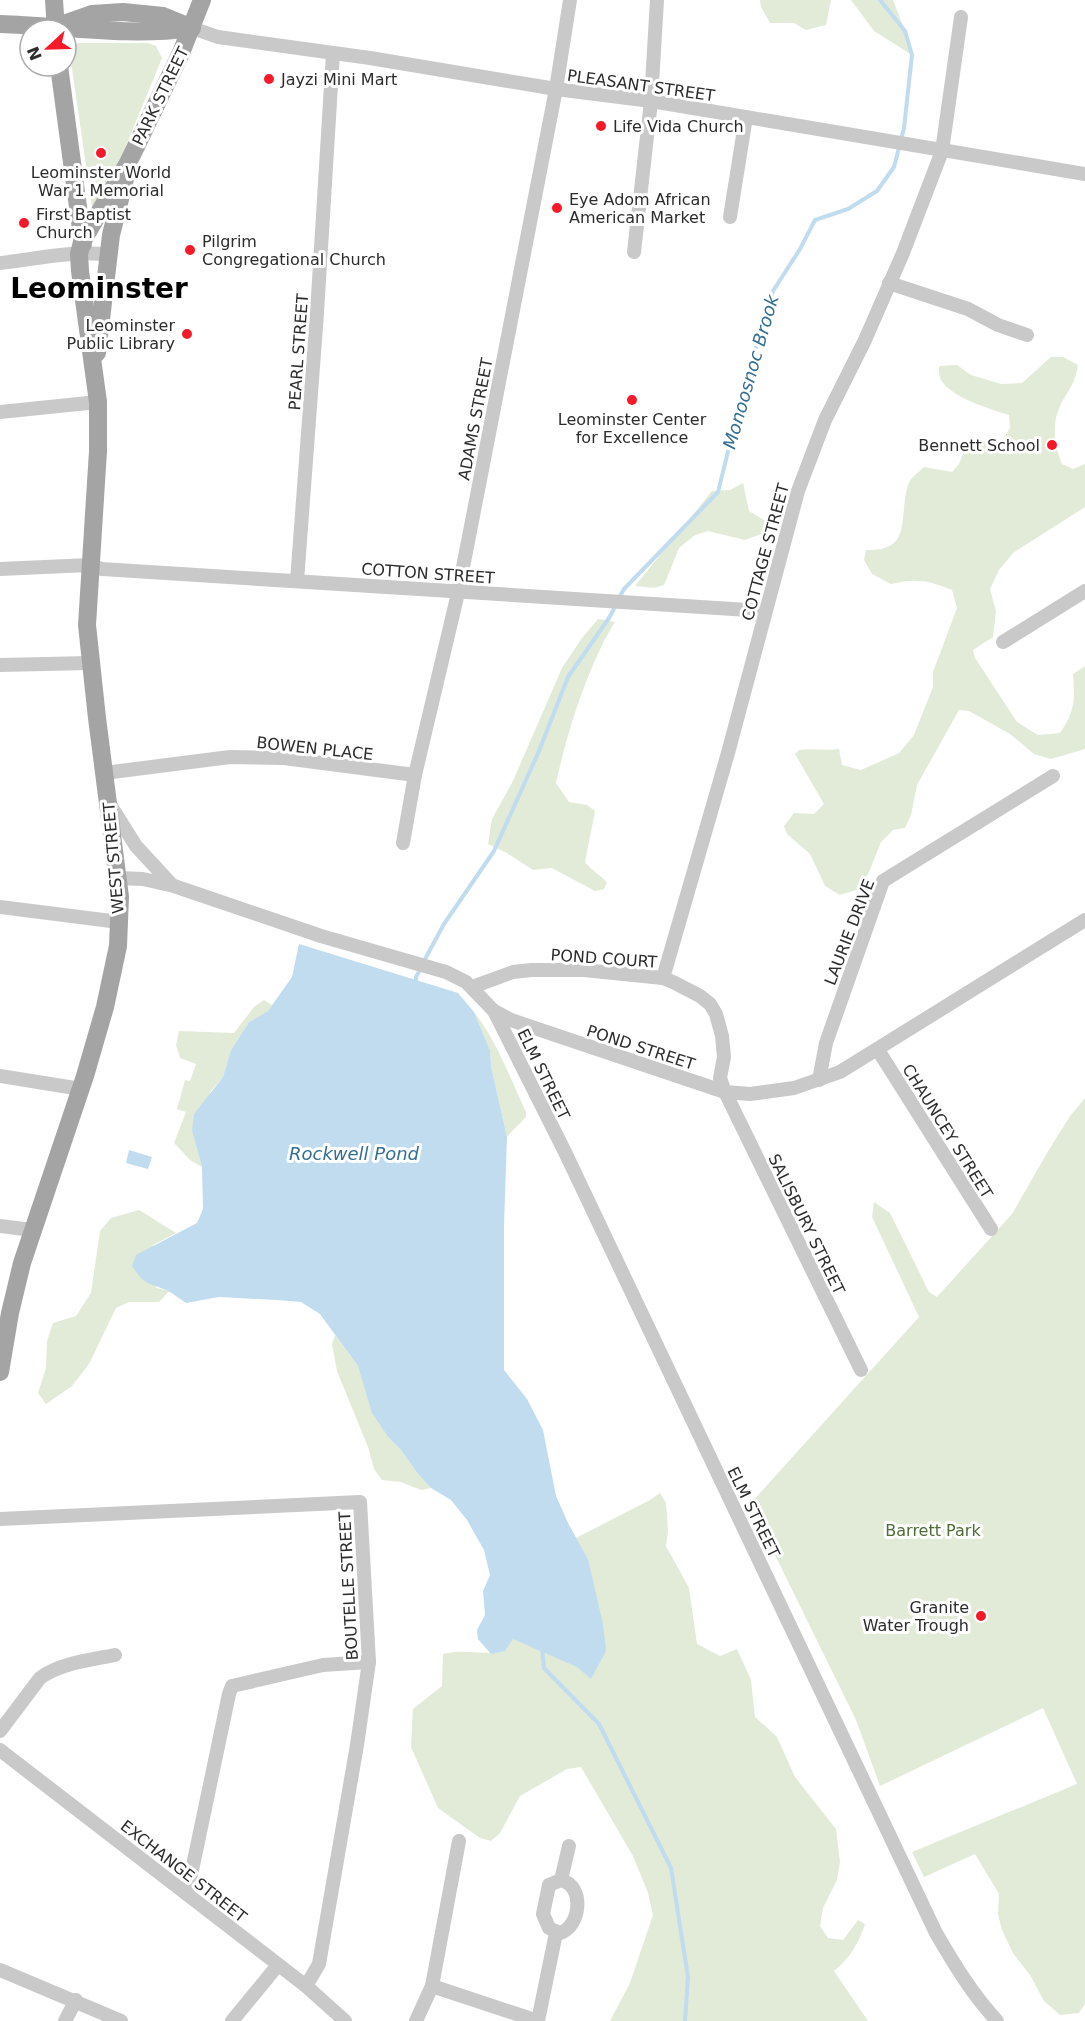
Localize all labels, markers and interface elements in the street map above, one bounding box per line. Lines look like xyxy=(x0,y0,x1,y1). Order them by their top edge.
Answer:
north arrow xyxy=(18,18,78,78)
text: N xyxy=(23,44,46,63)
street label: PARK STREET xyxy=(128,44,193,149)
street label: PLEASANT STREET xyxy=(566,66,716,105)
place label: Jayzi Mini Mart xyxy=(280,70,397,89)
marker: Jayzi Mini Mart xyxy=(262,72,276,86)
place label: Life Vida Church xyxy=(613,117,744,136)
marker: Life Vida Church xyxy=(594,119,608,133)
marker: Leominster World War 1 Memorial xyxy=(94,146,108,160)
place label: Leominster World War 1 Memorial xyxy=(31,163,171,200)
place label: Eye Adom African American Market xyxy=(569,190,711,227)
marker: Eye Adom African American Market xyxy=(550,201,564,215)
place label: First Baptist Church xyxy=(36,205,131,242)
marker: First Baptist Church xyxy=(17,216,31,230)
place label: Pilgrim Congregational Church xyxy=(202,232,386,269)
marker: Pilgrim Congregational Church xyxy=(183,243,197,257)
district label: Leominster xyxy=(10,272,188,305)
water label: Monoosnoc Brook xyxy=(718,291,783,451)
street label: PEARL STREET xyxy=(285,293,312,411)
place label: Leominster Public Library xyxy=(67,316,175,353)
marker: Leominster Public Library xyxy=(180,327,194,341)
street label: ADAMS STREET xyxy=(454,356,497,482)
marker: Leominster Center for Excellence xyxy=(625,393,639,407)
place label: Leominster Center for Excellence xyxy=(558,410,707,447)
place label: Bennett School xyxy=(918,436,1040,455)
marker: Bennett School xyxy=(1045,438,1059,452)
street label: COTTAGE STREET xyxy=(738,481,793,623)
street label: COTTON STREET xyxy=(361,559,496,588)
street label: BOWEN PLACE xyxy=(256,733,374,764)
street label: WEST STREET xyxy=(99,801,128,915)
street label: LAURIE DRIVE xyxy=(820,876,878,988)
street label: POND COURT xyxy=(550,945,658,972)
street label: POND STREET xyxy=(584,1021,698,1074)
street label: ELM STREET xyxy=(513,1026,574,1123)
street label: CHAUNCEY STREET xyxy=(898,1061,997,1202)
water label: Rockwell Pond xyxy=(289,1143,420,1164)
street label: SALISBURY STREET xyxy=(764,1151,849,1298)
street label: ELM STREET xyxy=(723,1464,784,1561)
street label: BOUTELLE STREET xyxy=(335,1511,362,1661)
park label: Barrett Park xyxy=(885,1521,981,1540)
place label: Granite Water Trough xyxy=(863,1598,969,1635)
marker: Granite Water Trough xyxy=(974,1609,988,1623)
street label: EXCHANGE STREET xyxy=(117,1816,251,1927)

